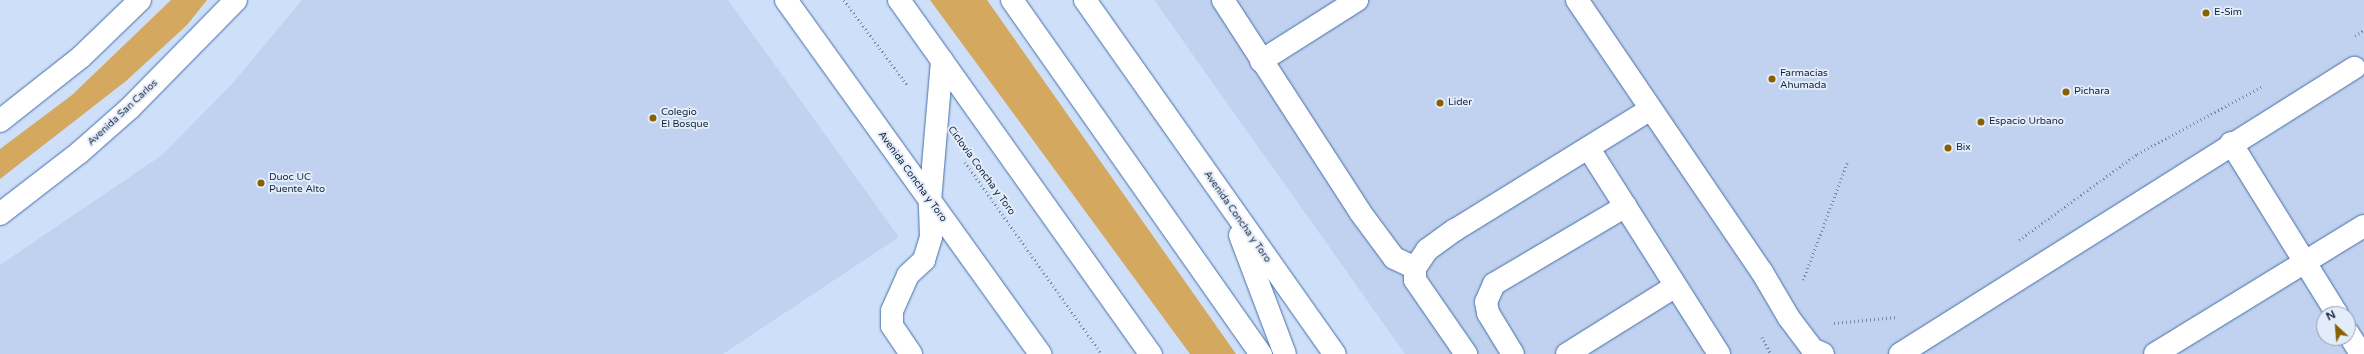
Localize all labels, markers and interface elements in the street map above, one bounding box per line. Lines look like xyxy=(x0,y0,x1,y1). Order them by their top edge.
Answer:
place label: E-Sim xyxy=(2214,7,2242,19)
marker: E-Sim xyxy=(2201,8,2211,18)
place label: Farmacias Ahumada xyxy=(1780,67,1828,90)
marker: Farmacias Ahumada xyxy=(1767,74,1777,84)
street label: Avenida San Carlos xyxy=(86,77,160,149)
place label: Pichara xyxy=(2074,86,2110,98)
marker: Pichara xyxy=(2061,87,2071,97)
place label: Lider xyxy=(1448,97,1472,109)
marker: Lider xyxy=(1435,98,1445,108)
place label: Colegio El Bosque xyxy=(661,106,708,130)
marker: Colegio El Bosque xyxy=(648,113,658,123)
place label: Espacio Urbano xyxy=(1989,116,2064,128)
marker: Espacio Urbano xyxy=(1976,117,1986,127)
street label: Ciclovía Concha y Toro xyxy=(945,124,1017,218)
street label: Avenida Concha y Toro xyxy=(875,129,949,225)
place label: Bix xyxy=(1956,142,1971,154)
marker: Bix xyxy=(1943,143,1953,153)
street label: Avenida Concha y Toro xyxy=(1201,169,1273,265)
place label: Duoc UC Puente Alto xyxy=(269,171,325,194)
marker: Duoc UC Puente Alto xyxy=(256,178,266,188)
north arrow xyxy=(2316,306,2356,346)
text: N xyxy=(2324,308,2338,323)

